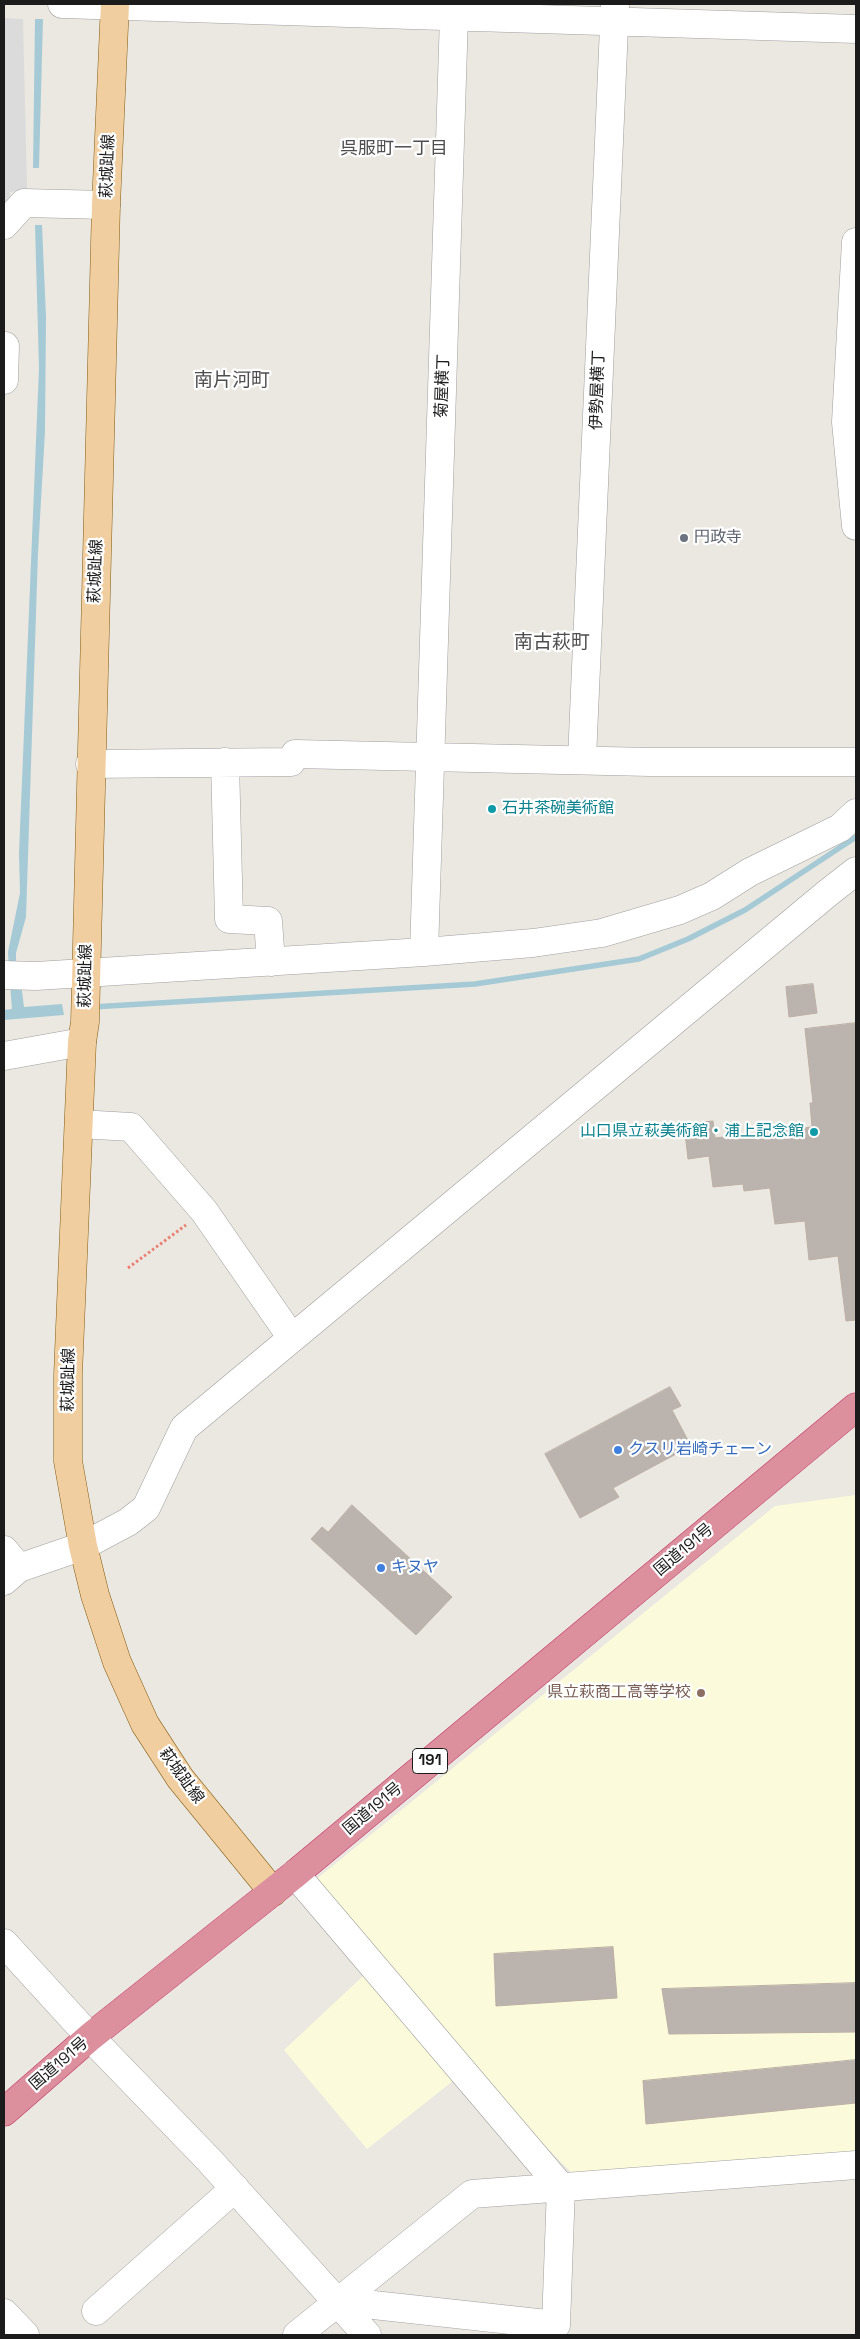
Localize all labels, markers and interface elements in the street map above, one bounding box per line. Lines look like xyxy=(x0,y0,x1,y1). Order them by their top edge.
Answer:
street label: 萩城趾線 xyxy=(97,134,119,198)
district label: 呉服町一丁目 xyxy=(340,138,448,160)
street label: 伊勢屋横丁 xyxy=(587,350,609,430)
street label: 菊屋横丁 xyxy=(432,354,454,418)
district label: 南片河町 xyxy=(194,370,270,392)
place label: 円政寺 xyxy=(694,528,742,548)
marker: 円政寺 xyxy=(678,532,690,544)
street label: 萩城趾線 xyxy=(85,539,107,603)
district label: 南古萩町 xyxy=(514,632,590,654)
place label: 石井茶碗美術館 xyxy=(502,799,614,819)
marker: 石井茶碗美術館 xyxy=(486,803,498,815)
street label: 萩城趾線 xyxy=(76,944,96,1008)
place label: 山口県立萩美術館・浦上記念館 xyxy=(580,1122,804,1142)
marker: 山口県立萩美術館・浦上記念館 xyxy=(808,1126,820,1138)
street label: 萩城趾線 xyxy=(59,1348,79,1412)
place label: クスリ岩崎チェーン xyxy=(628,1440,772,1460)
marker: クスリ岩崎チェーン xyxy=(612,1444,624,1456)
street label: 国道191号 xyxy=(651,1520,717,1580)
place label: キヌヤ xyxy=(391,1558,439,1578)
marker: キヌヤ xyxy=(375,1562,387,1574)
place label: 県立萩商工高等学校 xyxy=(547,1683,691,1703)
marker: 県立萩商工高等学校 xyxy=(695,1687,707,1699)
street label: 萩城趾線 xyxy=(154,1744,208,1808)
road number: 191 xyxy=(412,1748,448,1774)
street label: 国道191号 xyxy=(340,1779,406,1839)
street label: 国道191号 xyxy=(26,2033,92,2095)

